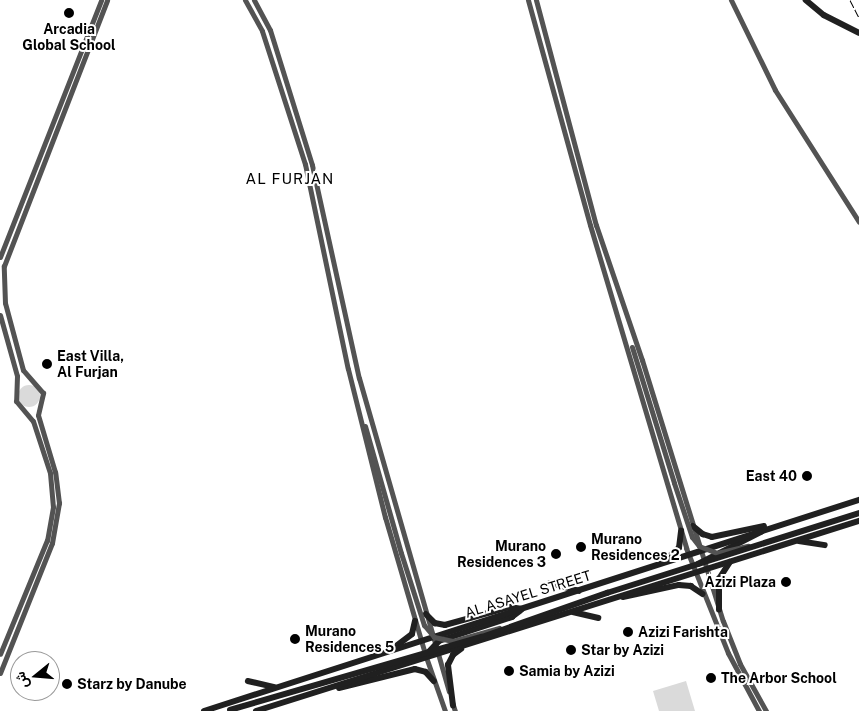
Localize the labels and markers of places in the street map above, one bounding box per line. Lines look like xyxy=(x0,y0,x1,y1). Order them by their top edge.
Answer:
marker: Arcadia Global School xyxy=(63,7,75,19)
place label: Arcadia Global School xyxy=(22,21,116,54)
place label: East Villa, Al Furjan xyxy=(57,348,124,381)
marker: East Villa, Al Furjan xyxy=(41,358,53,370)
place label: East 40 xyxy=(746,468,797,484)
marker: East 40 xyxy=(801,470,813,482)
place label: Murano Residences 2 xyxy=(591,531,680,564)
place label: Murano Residences 3 xyxy=(457,538,546,570)
marker: Murano Residences 2 xyxy=(575,541,587,553)
marker: Murano Residences 3 xyxy=(550,548,562,560)
place label: Azizi Plaza xyxy=(705,574,776,590)
marker: Azizi Plaza xyxy=(780,576,792,588)
place label: Murano Residences 5 xyxy=(305,623,394,656)
place label: Azizi Farishta xyxy=(638,624,728,640)
marker: Azizi Farishta xyxy=(622,626,634,638)
marker: Murano Residences 5 xyxy=(289,633,301,645)
place label: Star by Azizi xyxy=(581,642,664,658)
marker: Star by Azizi xyxy=(565,644,577,656)
place label: Samia by Azizi xyxy=(519,663,615,679)
marker: Samia by Azizi xyxy=(503,665,515,677)
place label: The Arbor School xyxy=(721,670,837,686)
marker: The Arbor School xyxy=(705,672,717,684)
place label: Starz by Danube xyxy=(77,676,187,692)
marker: Starz by Danube xyxy=(61,678,73,690)

